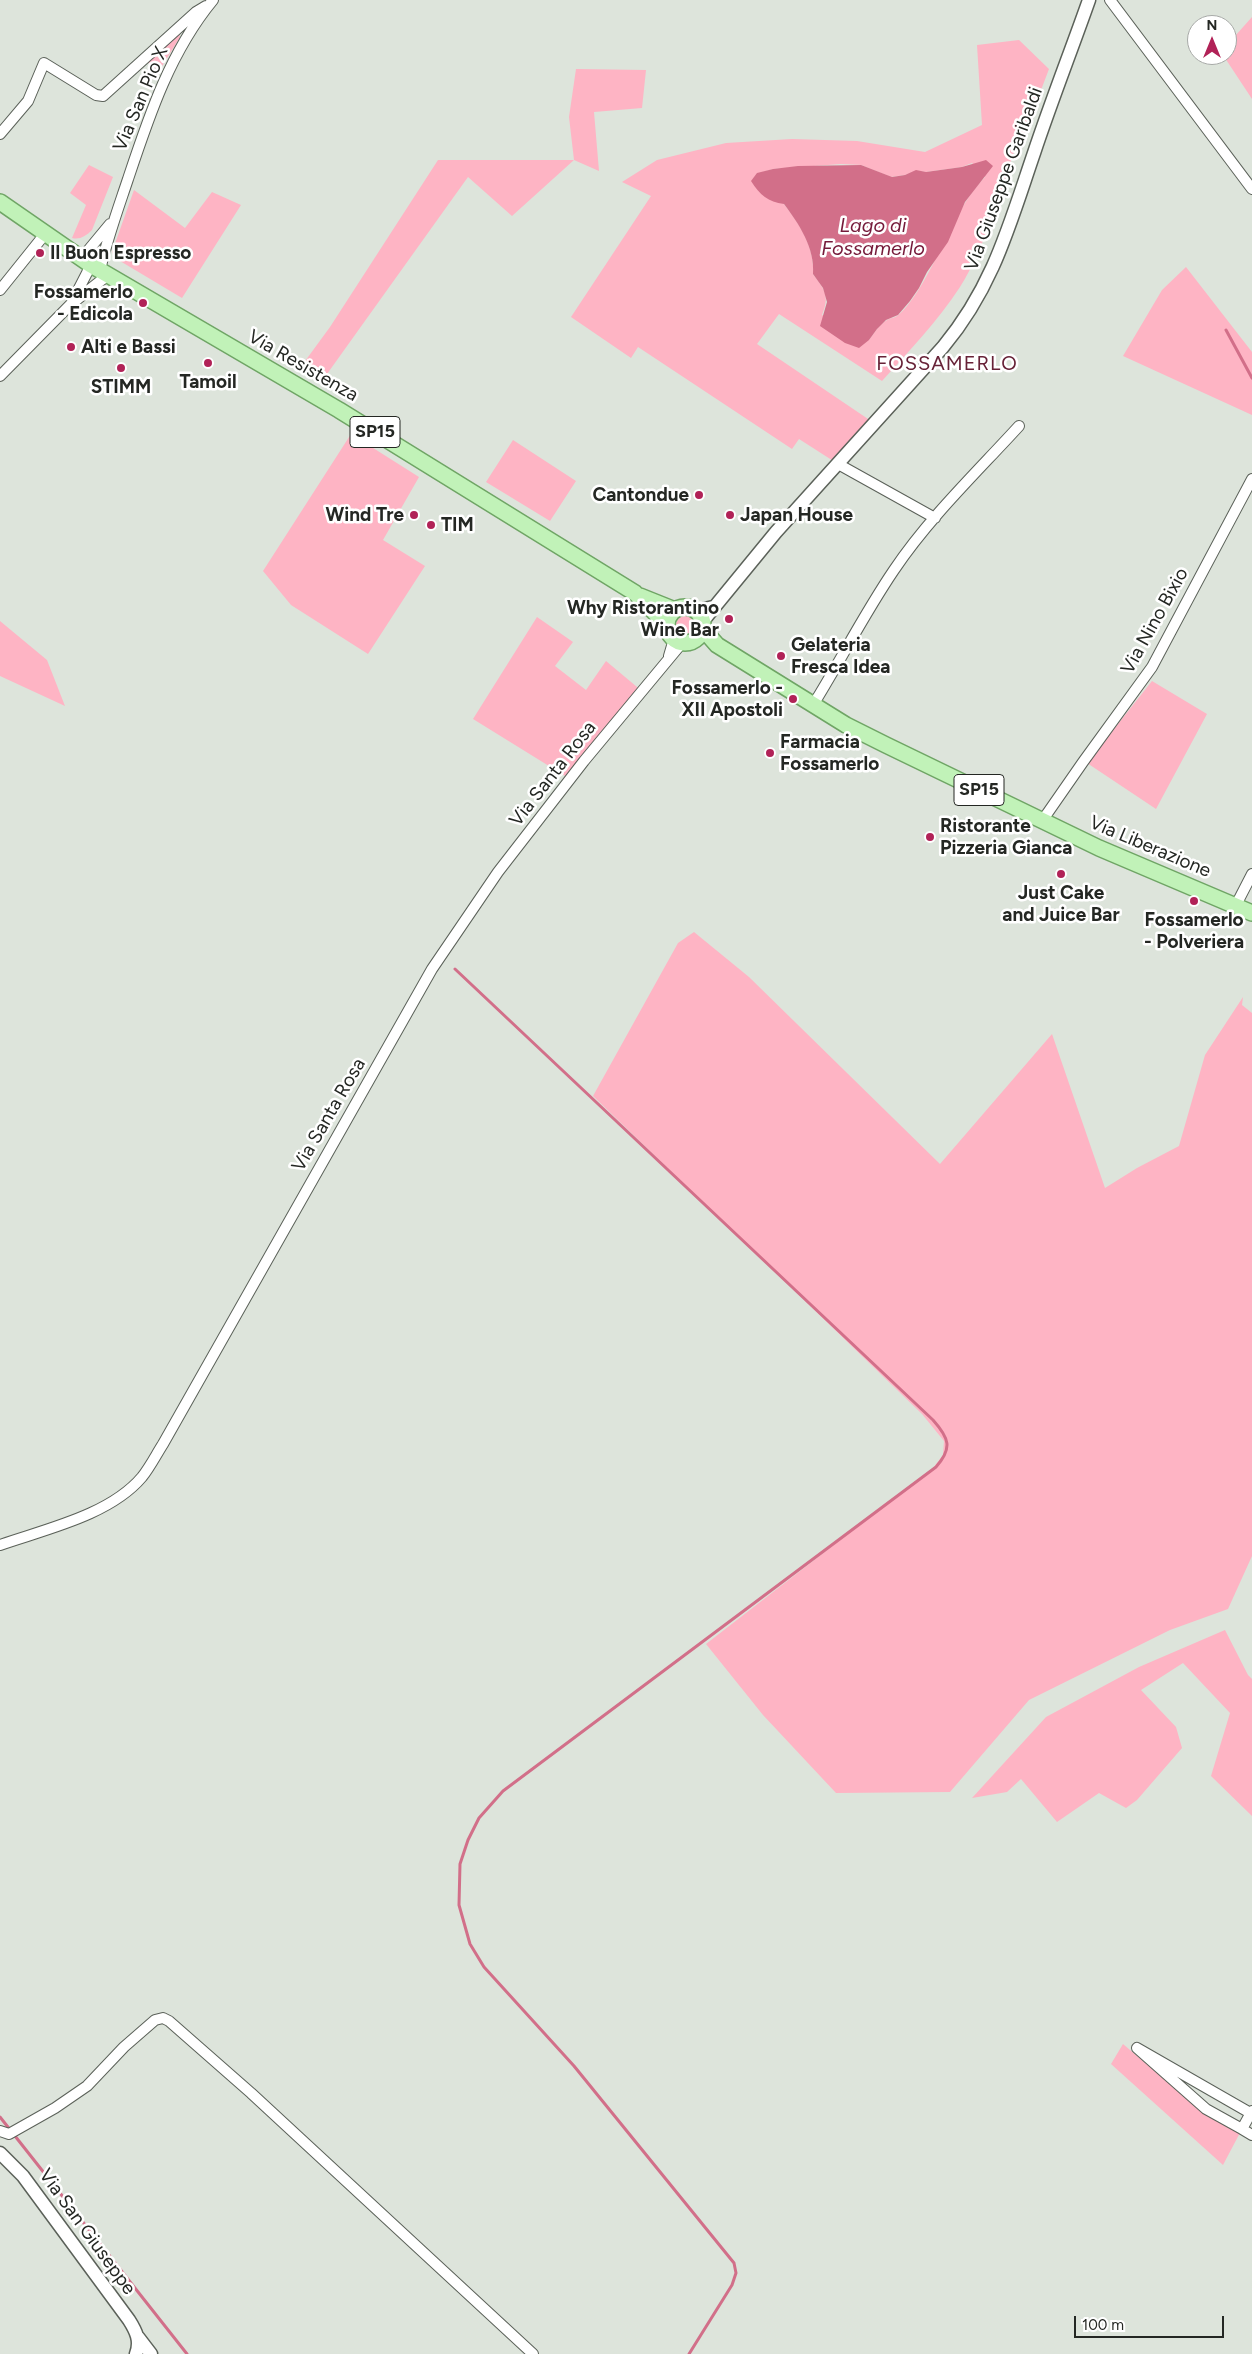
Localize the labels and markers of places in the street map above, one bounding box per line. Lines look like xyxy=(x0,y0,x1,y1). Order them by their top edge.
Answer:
place label: Il Buon Espresso xyxy=(50,242,191,264)
marker: Il Buon Espresso xyxy=(34,247,46,259)
place label: Fossamerlo - Edicola xyxy=(34,281,133,325)
marker: Fossamerlo - Edicola xyxy=(137,297,149,309)
place label: Alti e Bassi xyxy=(81,336,176,358)
marker: Alti e Bassi xyxy=(65,341,77,353)
marker: Tamoil xyxy=(202,357,214,369)
marker: STIMM xyxy=(115,362,127,374)
place label: Tamoil xyxy=(179,371,237,393)
place label: STIMM xyxy=(91,376,151,398)
place label: Cantondue xyxy=(592,484,689,506)
marker: Cantondue xyxy=(693,489,705,501)
place label: Wind Tre xyxy=(326,504,404,526)
place label: Japan House xyxy=(740,504,853,526)
marker: Wind Tre xyxy=(408,509,420,521)
marker: Japan House xyxy=(724,509,736,521)
place label: TIM xyxy=(441,514,474,536)
marker: TIM xyxy=(425,519,437,531)
place label: Why Ristorantino Wine Bar xyxy=(567,597,719,641)
marker: Why Ristorantino Wine Bar xyxy=(723,613,735,625)
place label: Gelateria Fresca Idea xyxy=(791,634,890,678)
marker: Gelateria Fresca Idea xyxy=(775,650,787,662)
place label: Fossamerlo - XII Apostoli xyxy=(671,677,783,721)
marker: Fossamerlo - XII Apostoli xyxy=(787,693,799,705)
place label: Farmacia Fossamerlo xyxy=(780,731,879,775)
marker: Farmacia Fossamerlo xyxy=(764,747,776,759)
place label: Ristorante Pizzeria Gianca xyxy=(940,815,1072,859)
marker: Ristorante Pizzeria Gianca xyxy=(924,831,936,843)
marker: Just Cake and Juice Bar xyxy=(1055,868,1067,880)
place label: Just Cake and Juice Bar xyxy=(1002,882,1120,926)
marker: Fossamerlo - Polveriera xyxy=(1188,895,1200,907)
place label: Fossamerlo - Polveriera xyxy=(1144,909,1244,953)

